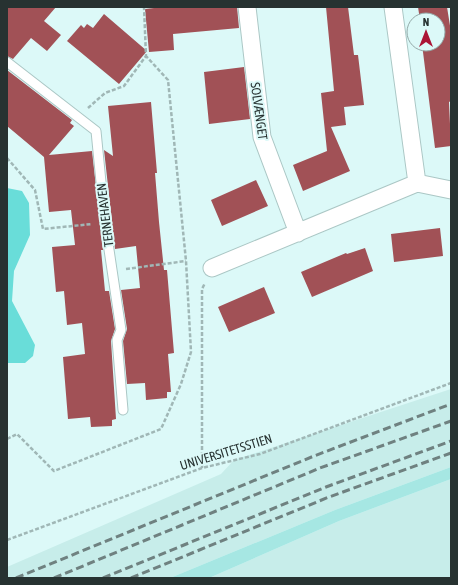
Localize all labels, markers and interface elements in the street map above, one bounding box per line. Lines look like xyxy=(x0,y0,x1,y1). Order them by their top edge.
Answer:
north arrow xyxy=(406,12,446,52)
text: N xyxy=(423,16,429,28)
street label: SOLVÆNGET xyxy=(248,81,271,141)
street label: TERNEHAVEN xyxy=(94,182,116,248)
street label: UNIVERSITETSSTIEN xyxy=(178,431,274,473)

